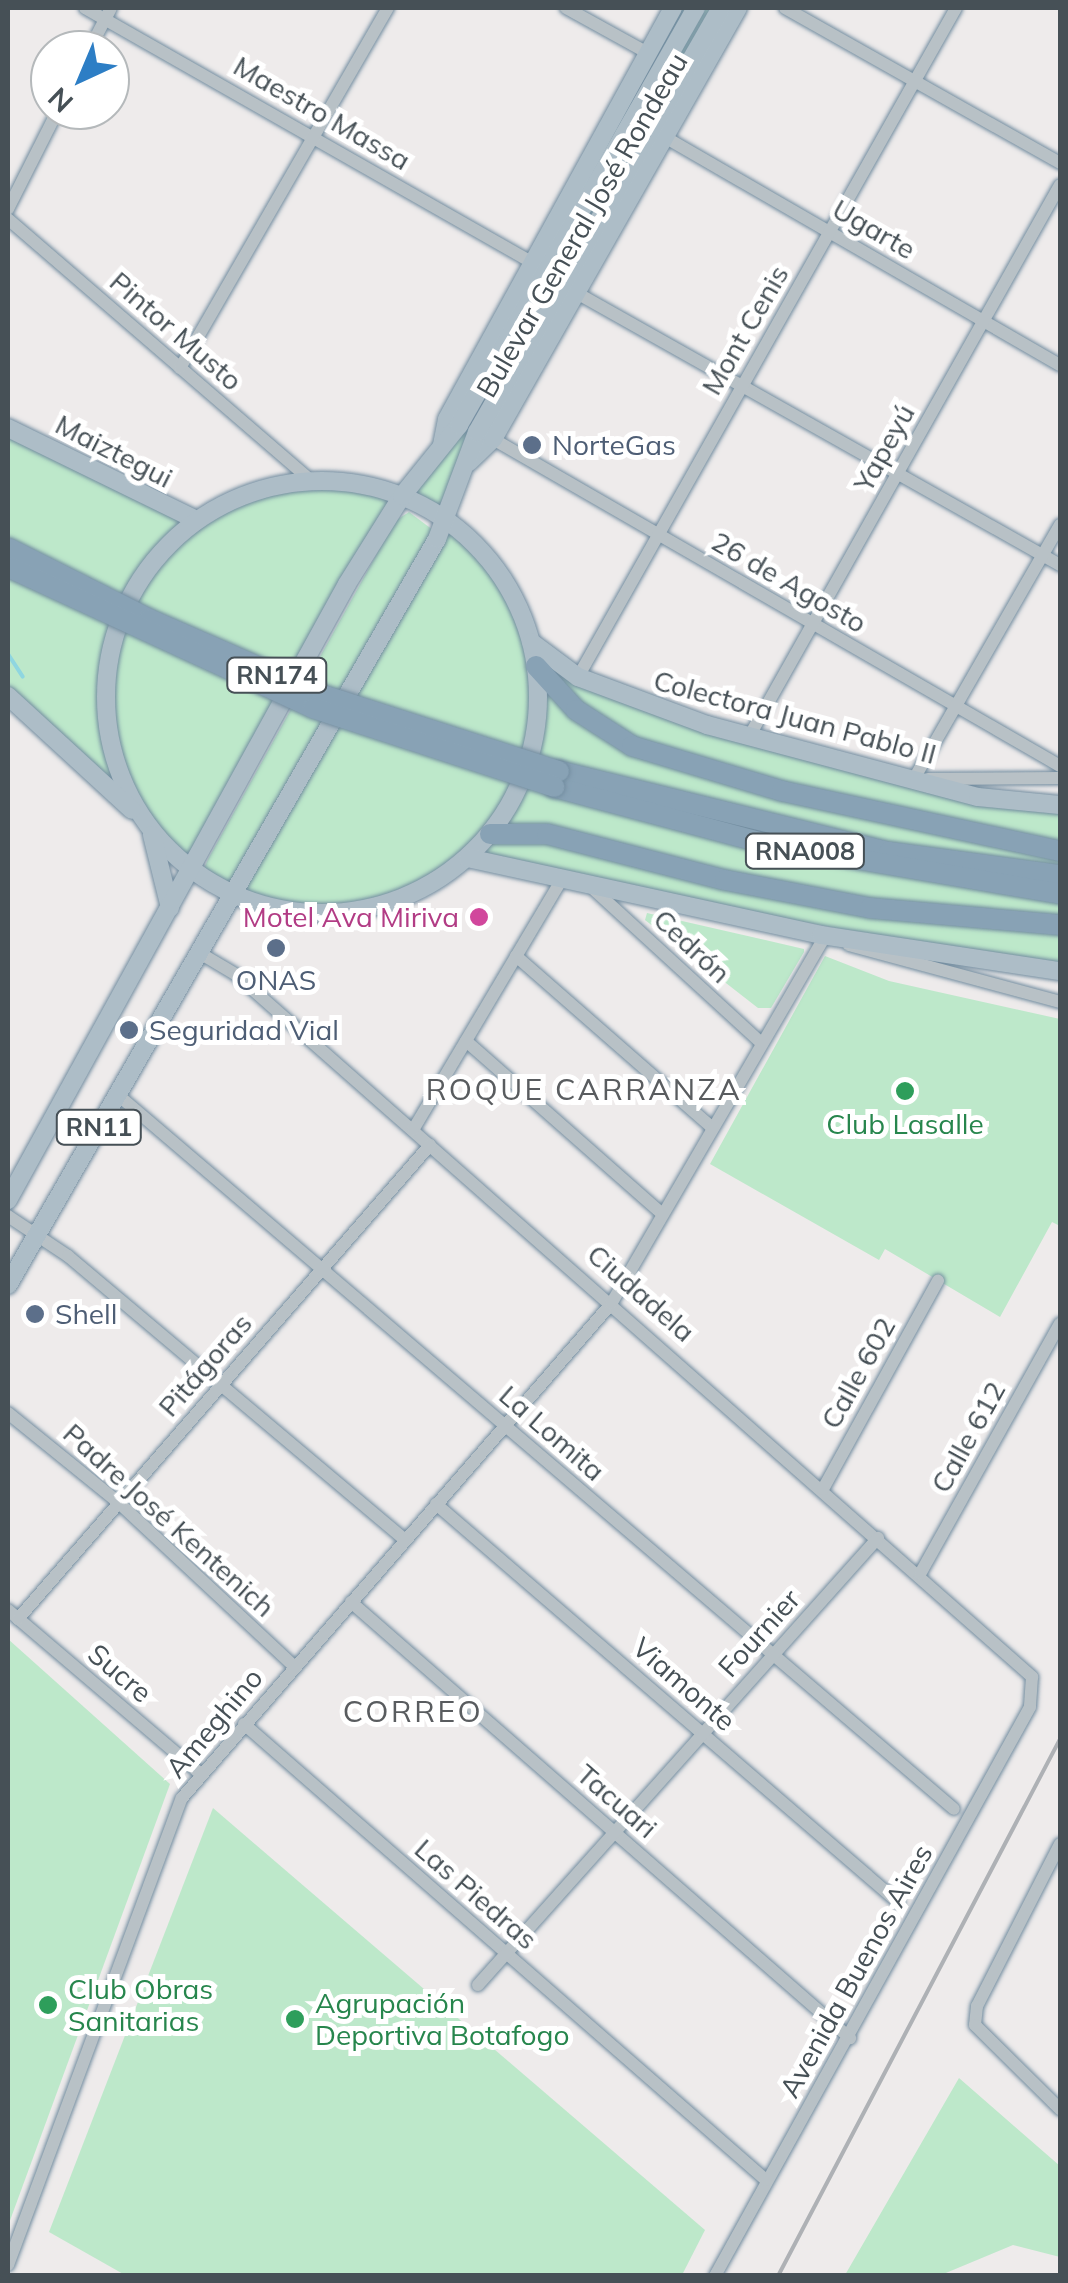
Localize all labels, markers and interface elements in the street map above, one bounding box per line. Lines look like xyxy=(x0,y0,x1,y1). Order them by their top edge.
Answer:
north arrow xyxy=(30,30,130,130)
street label: Bulevar General José Rondeau xyxy=(469,47,695,403)
street label: Maestro Massa xyxy=(228,49,416,177)
text: N xyxy=(40,81,80,120)
street label: Ugarte xyxy=(827,192,921,266)
street label: Mont Cenis xyxy=(694,259,796,401)
street label: Pintor Musto xyxy=(103,265,249,397)
street label: Yapeyú xyxy=(846,399,922,497)
street label: Maiztegui xyxy=(50,407,178,495)
place label: NorteGas xyxy=(552,428,676,462)
marker: NorteGas xyxy=(521,434,543,456)
street label: 26 de Agosto xyxy=(706,524,872,640)
road number: RN174 xyxy=(224,655,330,695)
street label: Colectora Juan Pablo II xyxy=(650,663,940,771)
road number: RNA008 xyxy=(742,831,868,871)
place label: Motel Ava Miriva xyxy=(243,900,459,934)
street label: Cedrón xyxy=(647,902,737,990)
marker: Motel Ava Miriva xyxy=(468,906,490,928)
marker: ONAS xyxy=(265,937,287,959)
place label: ONAS xyxy=(236,963,316,997)
place label: Seguridad Vial xyxy=(149,1013,339,1047)
marker: Seguridad Vial xyxy=(118,1019,140,1041)
district label: ROQUE CARRANZA xyxy=(426,1071,742,1107)
marker: Club Lasalle xyxy=(894,1080,916,1102)
road number: RN11 xyxy=(54,1107,144,1147)
place label: Club Lasalle xyxy=(826,1107,984,1141)
street label: Ciudadela xyxy=(581,1237,701,1349)
place label: Shell xyxy=(55,1297,117,1331)
marker: Shell xyxy=(24,1303,46,1325)
street label: Pitágoras xyxy=(151,1307,259,1423)
street label: Calle 602 xyxy=(814,1312,902,1434)
street label: Calle 612 xyxy=(924,1376,1012,1498)
street label: La Lomita xyxy=(493,1378,611,1488)
street label: Padre José Kentenich xyxy=(56,1416,282,1624)
street label: Fournier xyxy=(711,1582,807,1684)
street label: Viamonte xyxy=(626,1630,742,1738)
street label: Sucre xyxy=(81,1637,159,1709)
street label: Ameghino xyxy=(158,1661,270,1785)
district label: CORREO xyxy=(343,1693,483,1729)
street label: Tacuari xyxy=(570,1757,664,1845)
street label: Las Piedras xyxy=(408,1832,544,1956)
street label: Avenida Buenos Aires xyxy=(772,1839,940,2103)
place label: Club Obras Sanitarias xyxy=(68,1972,213,2038)
place label: Agrupación Deportiva Botafogo xyxy=(315,1986,569,2052)
marker: Club Obras Sanitarias xyxy=(37,1994,59,2016)
marker: Agrupación Deportiva Botafogo xyxy=(284,2008,306,2030)

